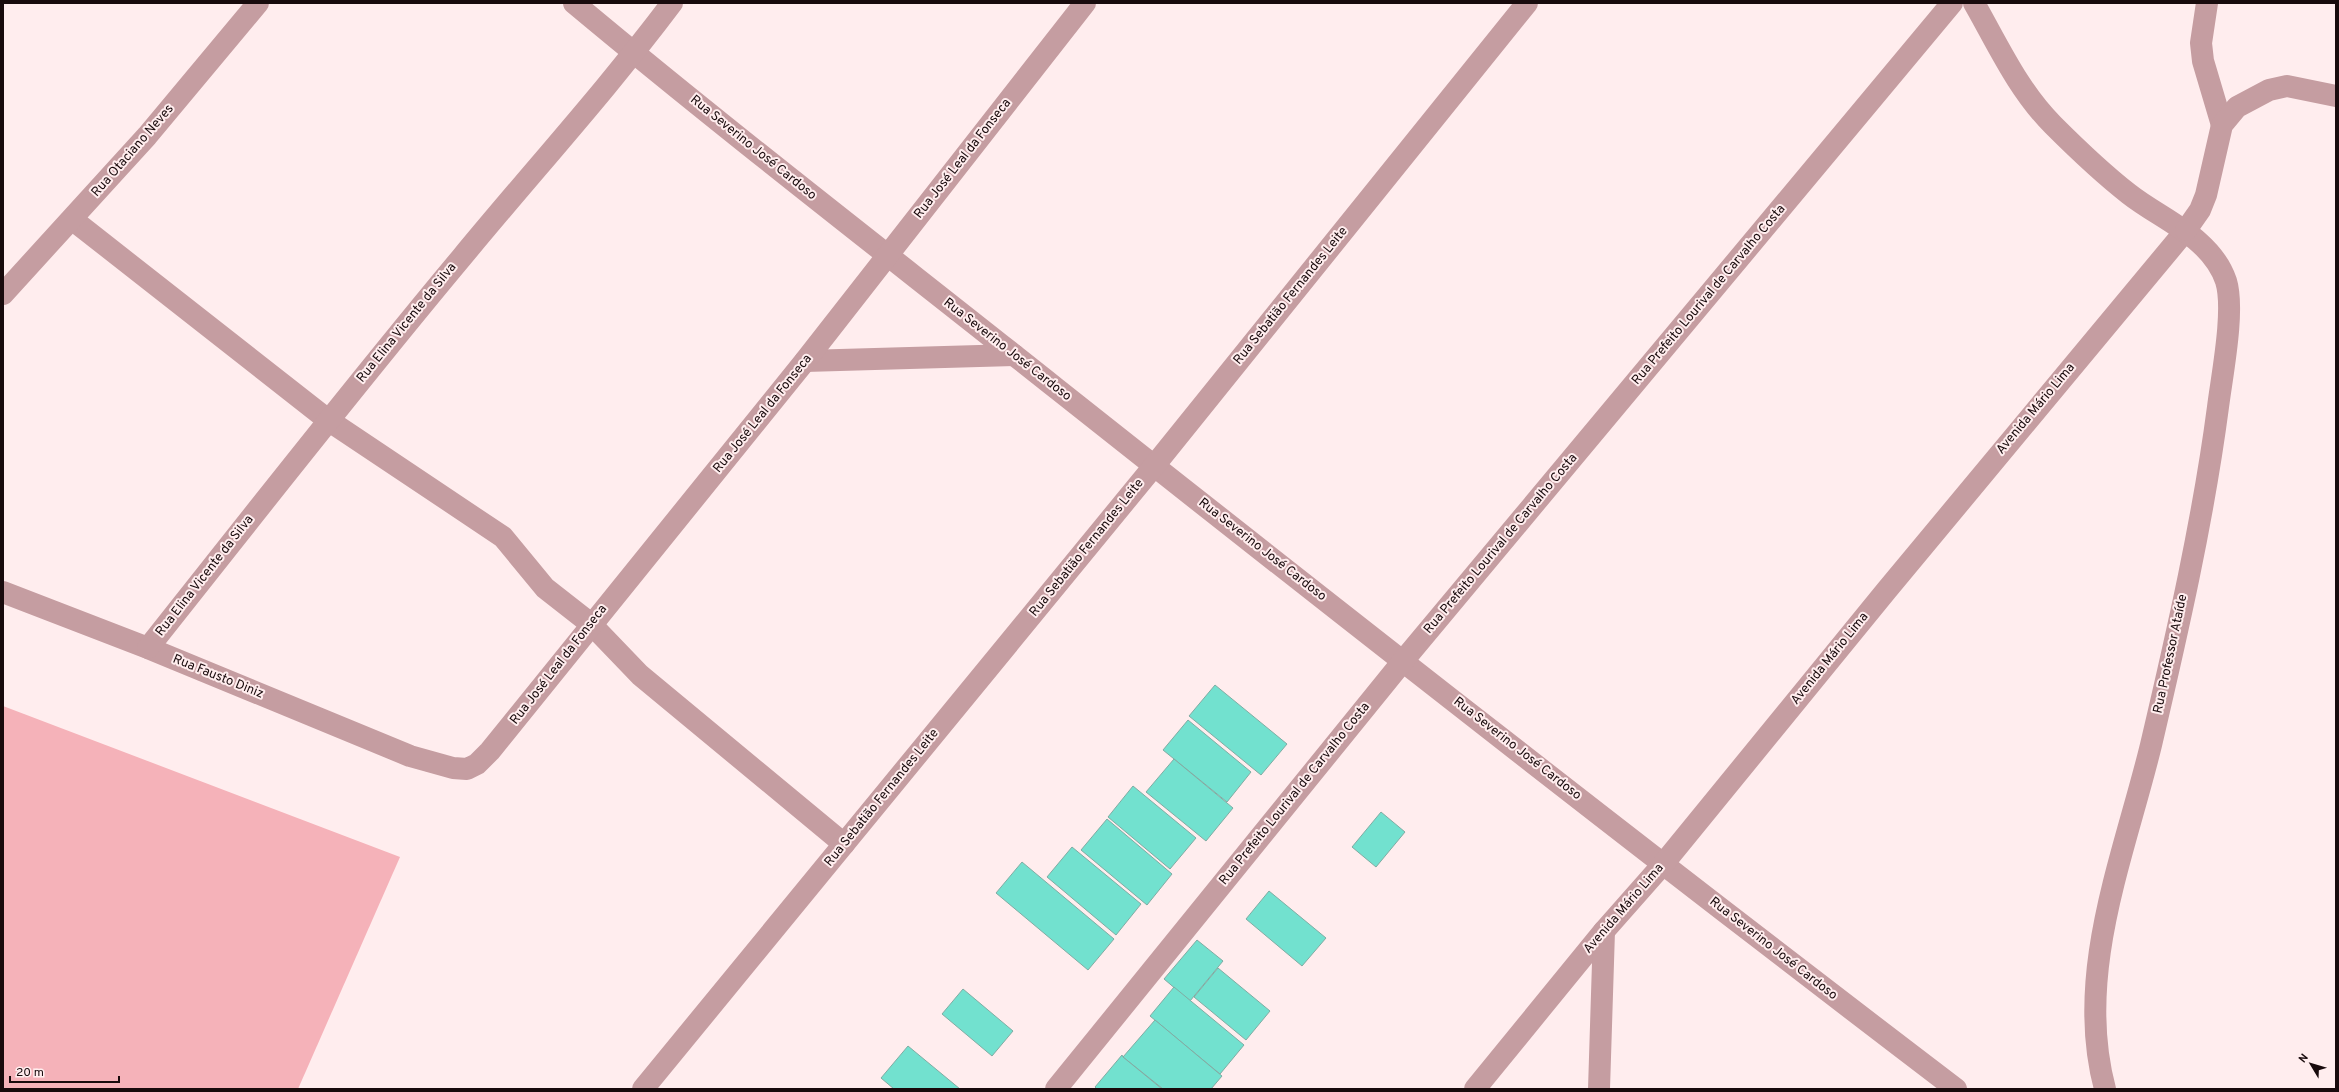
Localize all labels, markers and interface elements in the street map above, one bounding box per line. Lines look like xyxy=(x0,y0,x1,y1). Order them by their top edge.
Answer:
street label: Rua Severino José Cardoso xyxy=(687,92,819,204)
street label: Rua José Leal da Fonseca xyxy=(911,96,1015,222)
street label: Rua Otaciano Neves xyxy=(89,102,177,200)
street label: Rua Prefeito Lourival de Carvalho Costa xyxy=(1629,202,1789,388)
street label: Rua Sebatião Fernandes Leite xyxy=(1231,224,1351,368)
street label: Rua Elina Vicente da Silva xyxy=(354,260,460,386)
street label: Rua Severino José Cardoso xyxy=(940,295,1074,405)
street label: Rua José Leal da Fonseca xyxy=(710,352,816,476)
street label: Avenida Mário Lima xyxy=(1993,360,2079,458)
street label: Rua Prefeito Lourival de Carvalho Costa xyxy=(1421,451,1581,637)
street label: Rua Sebatião Fernandes Leite xyxy=(1027,476,1147,620)
street label: Rua Severino José Cardoso xyxy=(1195,495,1329,605)
street label: Rua Elina Vicente da Silva xyxy=(153,512,257,640)
street label: Rua Professor Ataíde xyxy=(2151,593,2191,715)
street label: Rua José Leal da Fonseca xyxy=(507,602,611,728)
street label: Avenida Mário Lima xyxy=(1788,610,1872,708)
street label: Rua Fausto Diniz xyxy=(170,651,266,703)
street label: Rua Severino José Cardoso xyxy=(1450,694,1584,804)
street label: Rua Prefeito Lourival de Carvalho Costa xyxy=(1216,699,1374,889)
street label: Rua Sebatião Fernandes Leite xyxy=(822,726,942,870)
street label: Avenida Mário Lima xyxy=(1581,861,1667,957)
street label: Rua Severino José Cardoso xyxy=(1706,894,1840,1004)
north arrow xyxy=(2291,1044,2331,1084)
text: N xyxy=(2296,1051,2312,1066)
scale bar xyxy=(10,1058,119,1084)
text: 20 m xyxy=(16,1065,44,1081)

